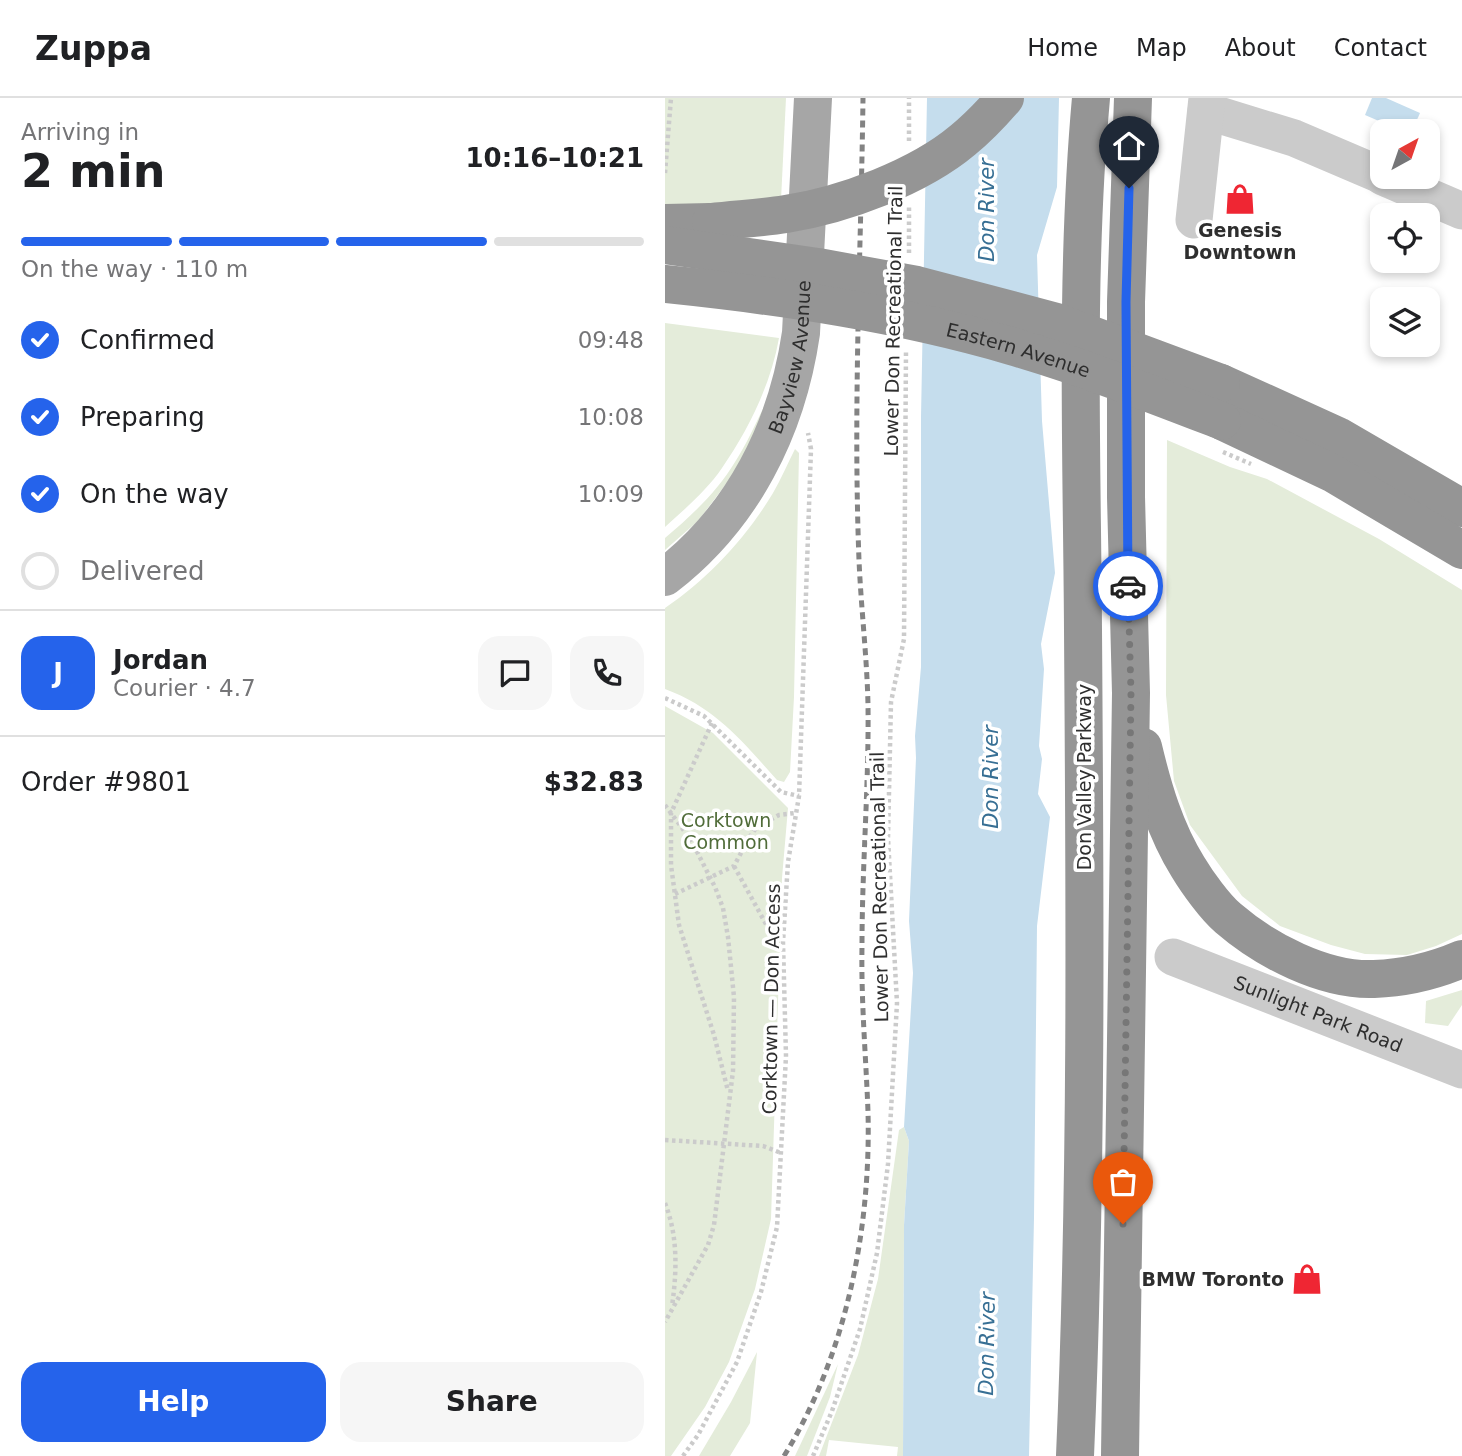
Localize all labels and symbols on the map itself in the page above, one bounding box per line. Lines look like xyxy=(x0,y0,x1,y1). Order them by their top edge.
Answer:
pin xyxy=(1099,116,1159,188)
north arrow xyxy=(1370,119,1440,189)
water label: Don River xyxy=(975,157,999,262)
shop icon: Genesis Downtown xyxy=(1223,182,1257,216)
street label: Lower Don Recreational Trail xyxy=(880,185,906,457)
place label: Genesis Downtown xyxy=(1183,219,1297,263)
street label: Bayview Avenue xyxy=(764,280,815,437)
street label: Eastern Avenue xyxy=(944,318,1093,382)
courier xyxy=(1093,551,1163,621)
street label: Don Valley Parkway xyxy=(1073,684,1095,870)
water label: Don River xyxy=(979,724,1003,829)
street label: Lower Don Recreational Trail xyxy=(866,751,892,1023)
park label: Corktown Common xyxy=(681,809,771,853)
street label: Corktown — Don Access xyxy=(758,883,784,1115)
street label: Sunlight Park Road xyxy=(1231,971,1406,1057)
pin xyxy=(1093,1152,1153,1224)
shop icon: BMW Toronto xyxy=(1290,1262,1324,1296)
place label: BMW Toronto xyxy=(1141,1268,1284,1290)
water label: Don River xyxy=(974,1291,1000,1396)

